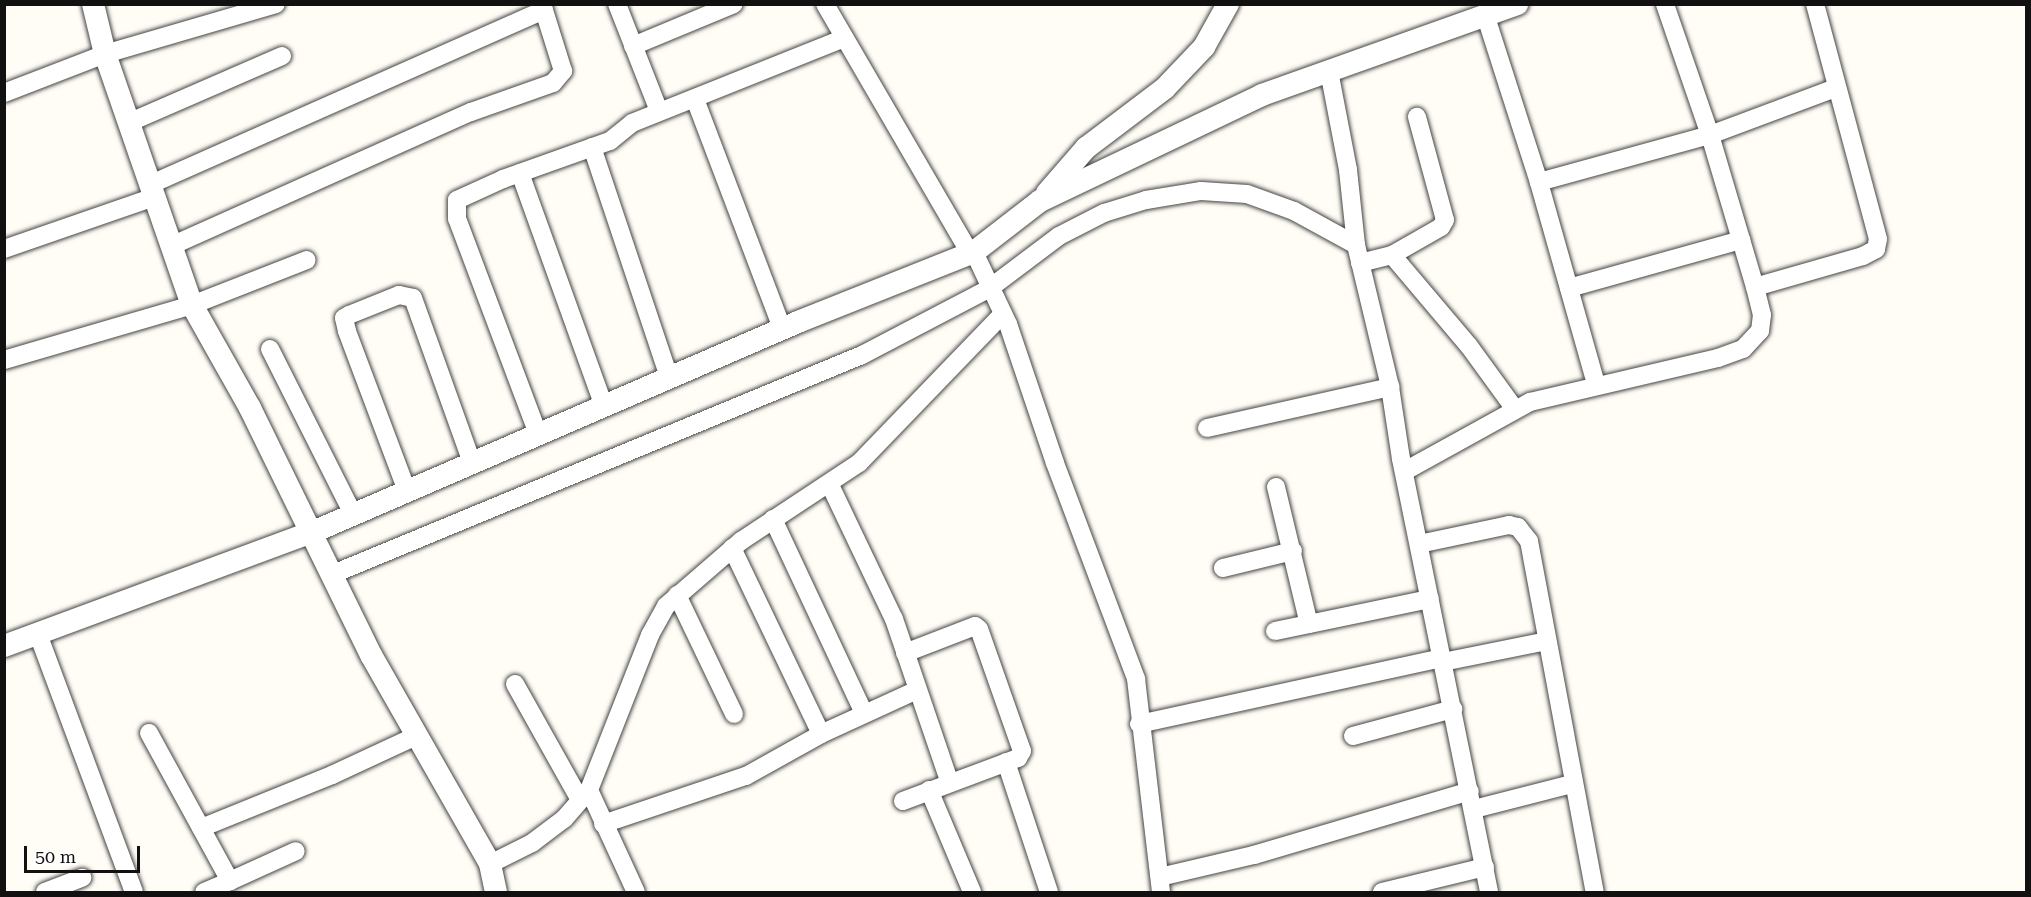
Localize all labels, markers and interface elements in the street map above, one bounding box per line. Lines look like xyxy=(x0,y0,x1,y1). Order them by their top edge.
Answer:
scale bar xyxy=(27,834,142,872)
text: 50 m xyxy=(35,846,76,867)

